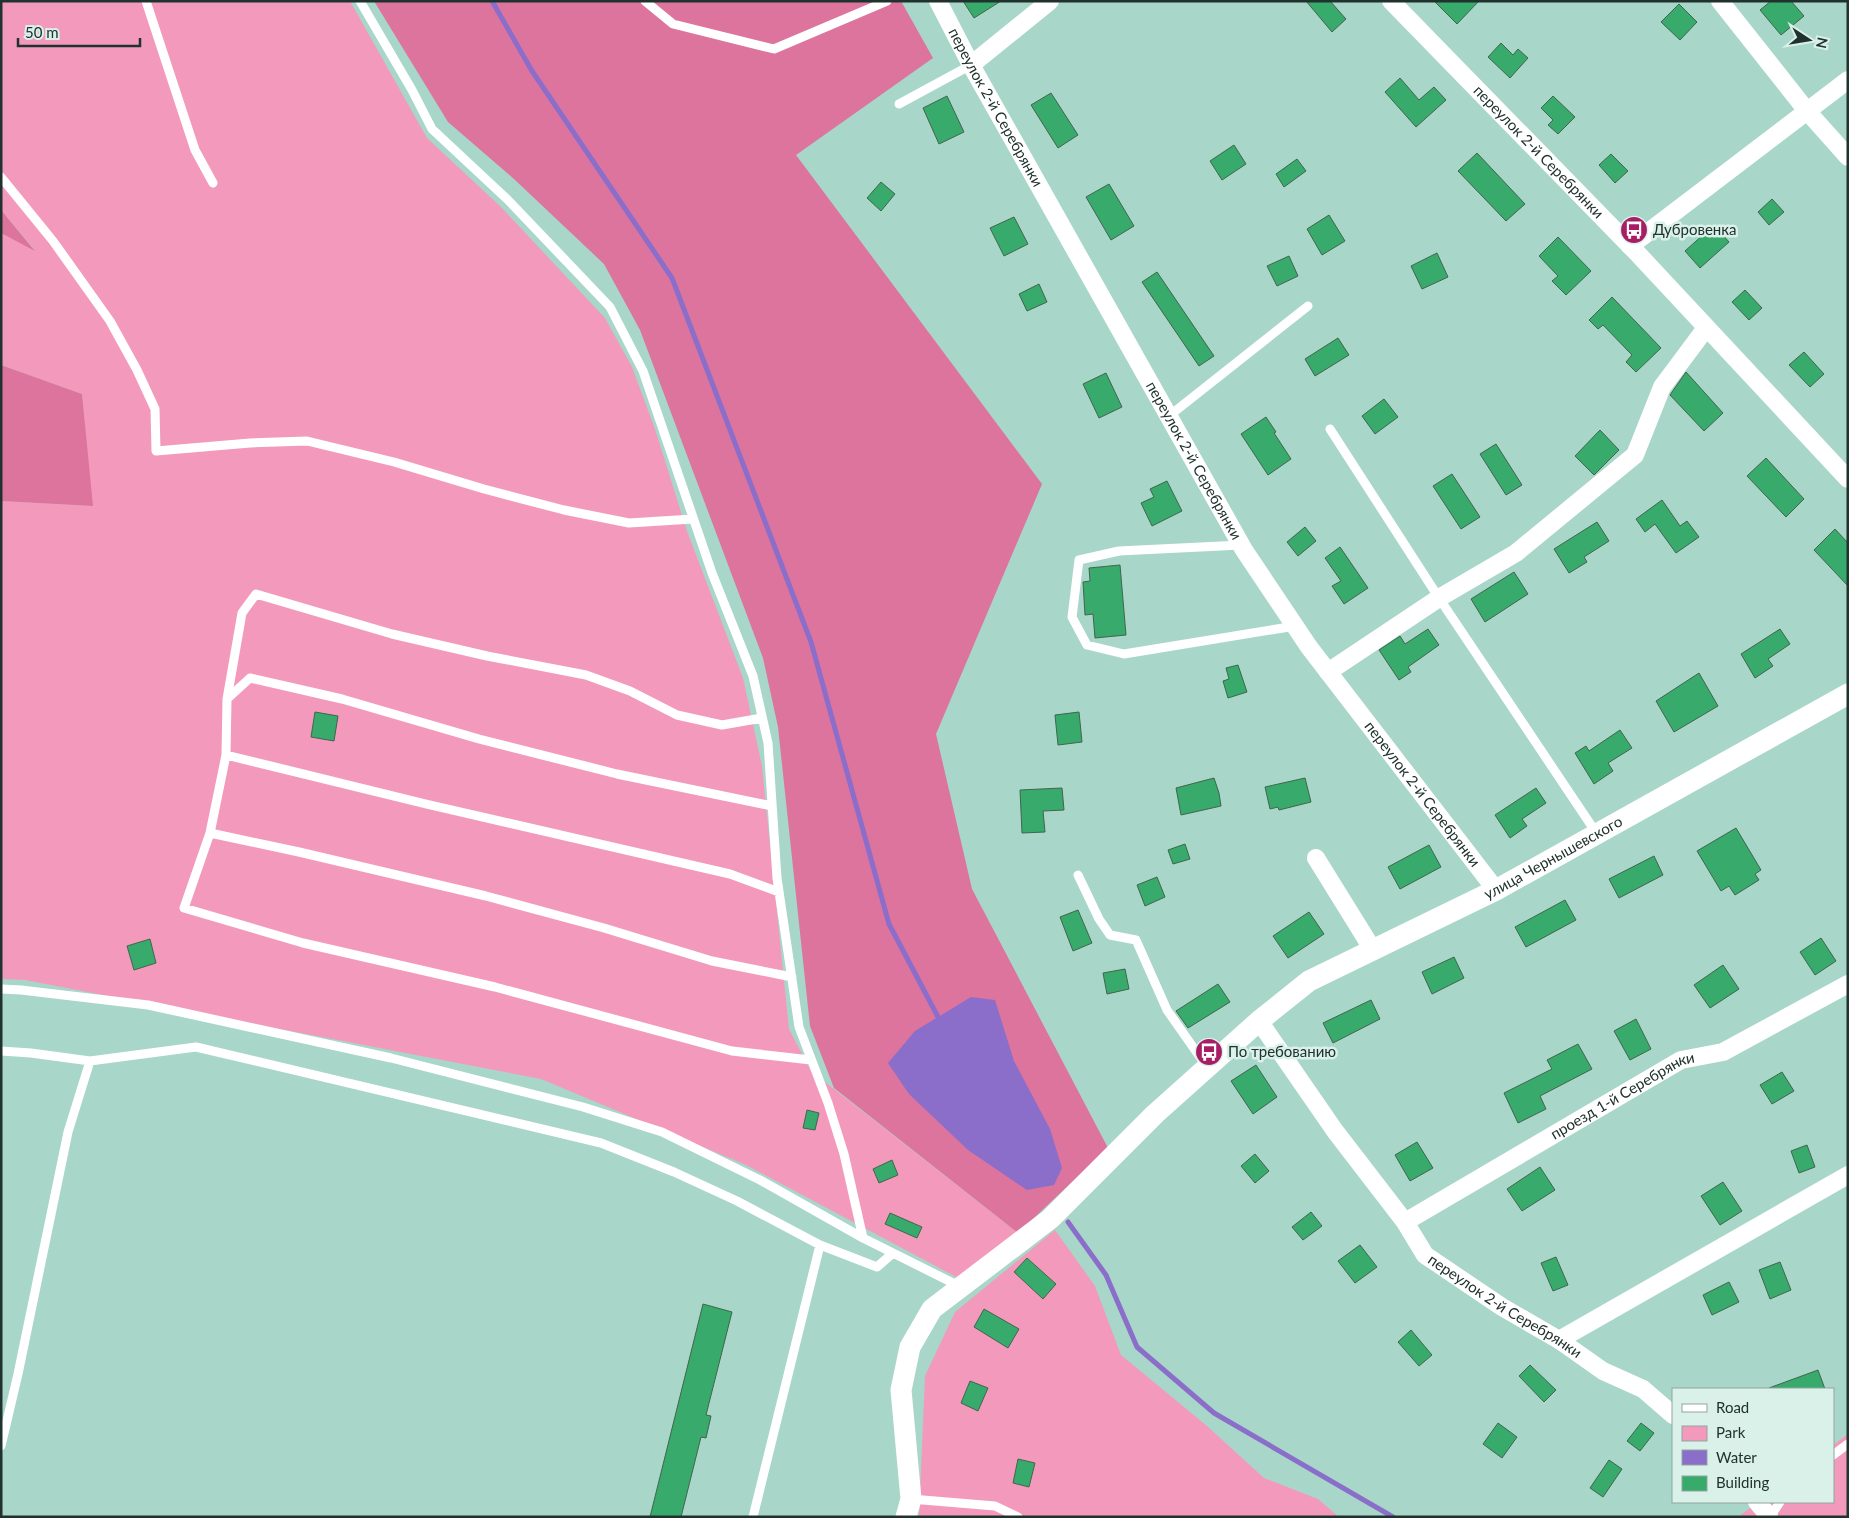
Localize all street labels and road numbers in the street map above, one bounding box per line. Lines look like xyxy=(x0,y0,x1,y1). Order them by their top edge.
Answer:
street label: переулок 2-й Серебрянки xyxy=(945,25,1048,190)
street label: переулок 2-й Серебрянки xyxy=(1470,81,1608,222)
street label: переулок 2-й Серебрянки xyxy=(1143,378,1246,542)
street label: переулок 2-й Серебрянки xyxy=(1361,717,1485,870)
street label: улица Чернышевского xyxy=(1481,812,1625,902)
street label: проезд 1-й Серебрянки xyxy=(1547,1048,1696,1143)
street label: переулок 2-й Серебрянки xyxy=(1425,1250,1586,1361)

